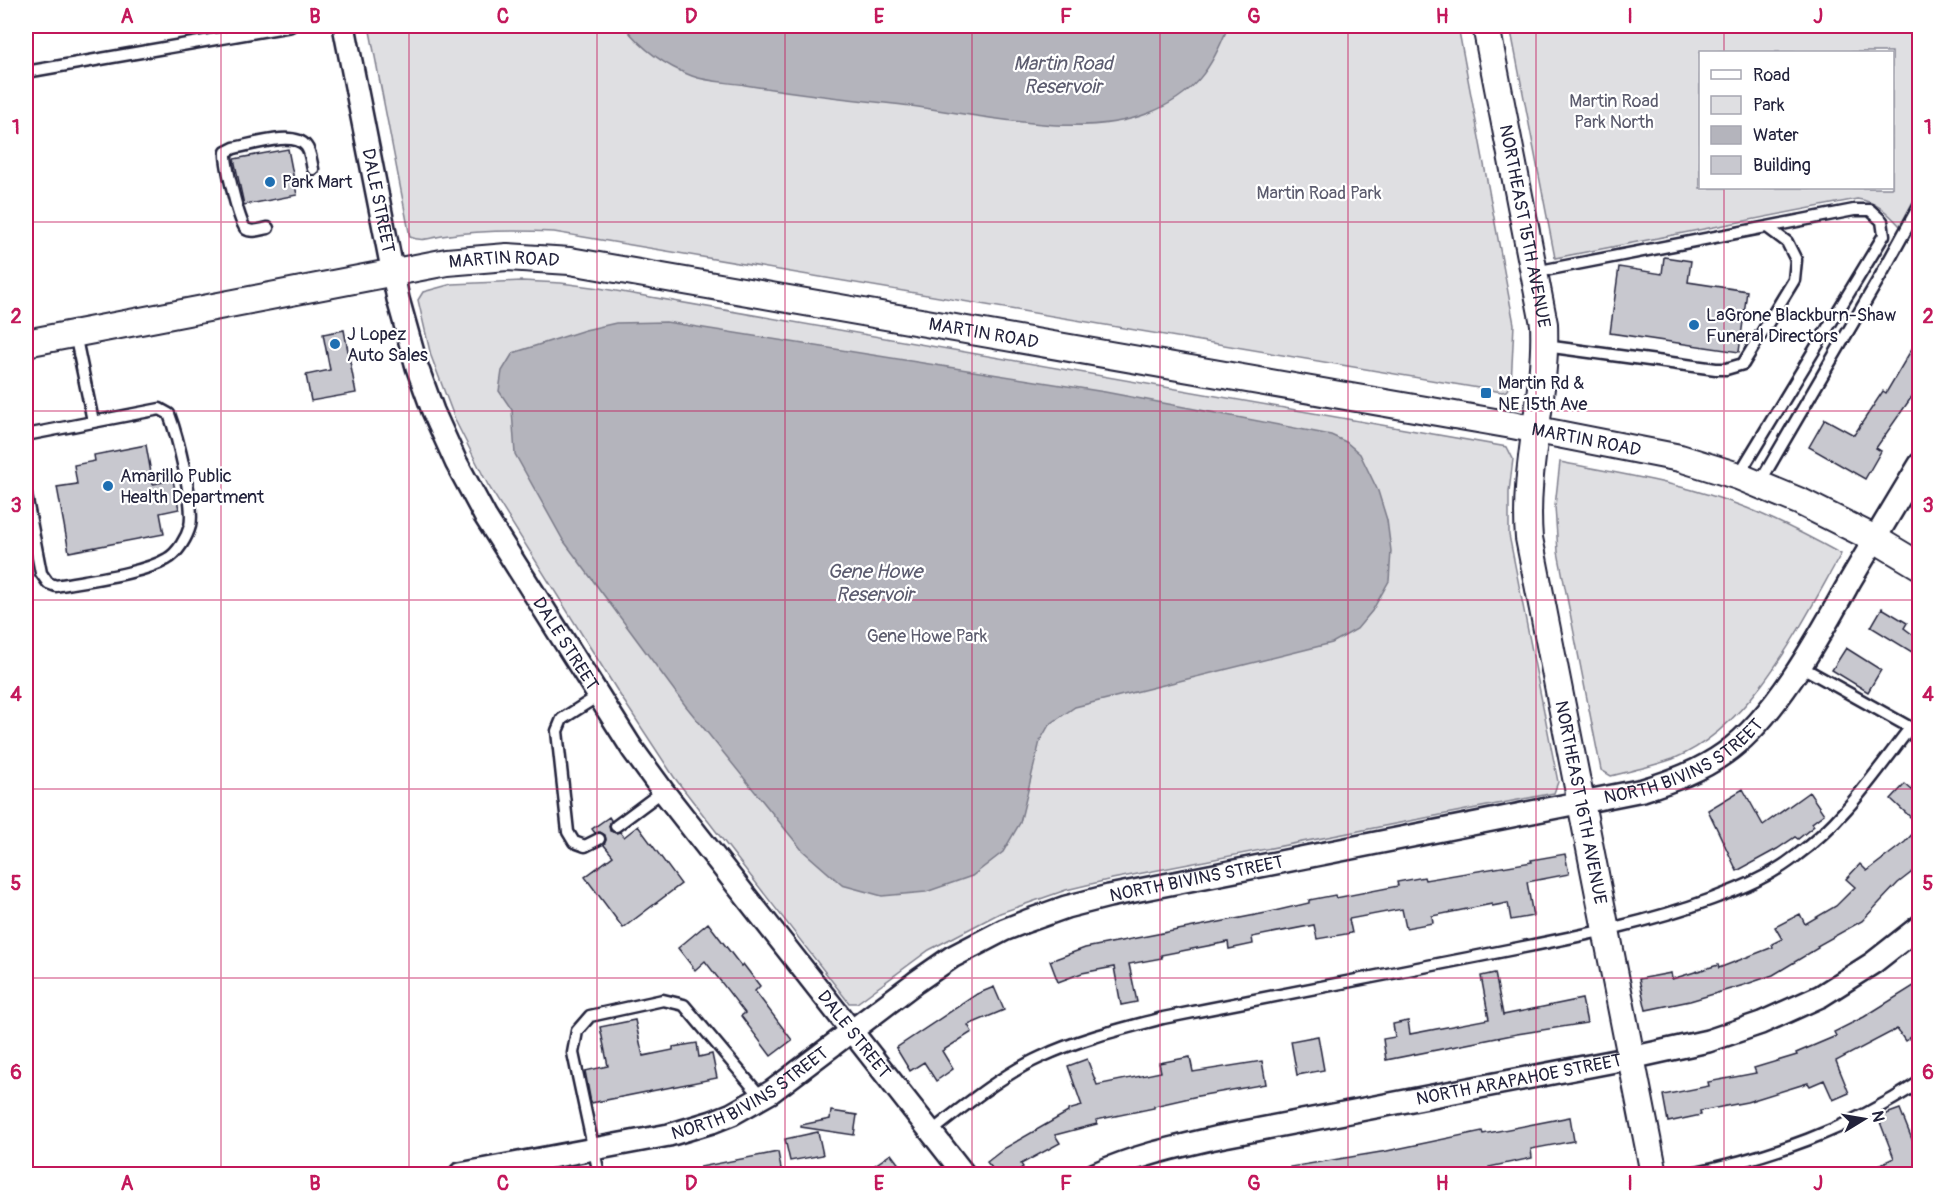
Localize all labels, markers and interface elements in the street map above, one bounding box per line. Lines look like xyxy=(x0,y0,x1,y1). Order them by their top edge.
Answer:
text: A xyxy=(121,4,134,29)
text: B xyxy=(309,4,321,29)
text: C xyxy=(497,4,509,29)
text: D xyxy=(685,4,698,29)
text: E xyxy=(874,4,885,29)
text: F xyxy=(1060,4,1072,29)
text: G xyxy=(1247,4,1261,29)
text: H xyxy=(1436,4,1449,29)
text: I xyxy=(1627,4,1633,29)
text: J xyxy=(1813,4,1823,29)
water label: Martin Road Reservoir xyxy=(1013,51,1115,99)
legend xyxy=(1699,51,1894,189)
text: Road xyxy=(1753,64,1790,87)
park label: Martin Road Park North xyxy=(1569,90,1659,134)
text: Park xyxy=(1753,94,1785,117)
text: 1 xyxy=(12,115,20,140)
text: 1 xyxy=(1924,115,1932,140)
street label: NORTHEAST 15TH AVENUE xyxy=(1494,123,1556,330)
text: Water xyxy=(1753,124,1799,147)
street label: DALE STREET xyxy=(357,146,400,255)
text: Building xyxy=(1753,154,1811,177)
place label: Park Mart xyxy=(282,171,353,194)
marker: Park Mart xyxy=(263,175,277,189)
park label: Martin Road Park xyxy=(1257,182,1382,205)
street label: MARTIN ROAD xyxy=(448,245,560,273)
text: 2 xyxy=(10,304,22,329)
place label: LaGrone Blackburn-Shaw Funeral Directors xyxy=(1706,304,1896,348)
text: 2 xyxy=(1922,304,1934,329)
street label: MARTIN ROAD xyxy=(927,312,1040,354)
marker: LaGrone Blackburn-Shaw Funeral Directors xyxy=(1687,318,1701,332)
place label: J Lopez Auto Sales xyxy=(347,323,428,367)
marker: J Lopez Auto Sales xyxy=(328,337,342,351)
place label: Martin Rd & NE 15th Ave xyxy=(1498,372,1588,416)
marker: Martin Rd & NE 15th Ave xyxy=(1479,386,1493,400)
street label: MARTIN ROAD xyxy=(1530,418,1643,462)
place label: Amarillo Public Health Department xyxy=(120,465,265,509)
marker: Amarillo Public Health Department xyxy=(101,479,115,493)
text: 3 xyxy=(10,493,22,518)
text: 3 xyxy=(1922,493,1934,518)
water label: Gene Howe Reservoir xyxy=(828,559,925,607)
street label: DALE STREET xyxy=(528,593,604,695)
park label: Gene Howe Park xyxy=(867,625,988,648)
text: 4 xyxy=(10,682,22,707)
text: 4 xyxy=(1922,682,1934,707)
street label: NORTHEAST 16TH AVENUE xyxy=(1550,699,1612,906)
street label: NORTH BIVINS STREET xyxy=(1602,714,1768,809)
street label: NORTH BIVINS STREET xyxy=(1108,850,1285,907)
text: 5 xyxy=(11,871,22,896)
text: 5 xyxy=(1923,871,1934,896)
street label: DALE STREET xyxy=(812,985,896,1083)
street label: NORTH BIVINS STREET xyxy=(669,1041,833,1145)
street label: NORTH ARAPAHOE STREET xyxy=(1414,1049,1624,1110)
text: 6 xyxy=(10,1060,22,1085)
text: 6 xyxy=(1922,1060,1934,1085)
north arrow xyxy=(1834,1089,1894,1149)
text: N xyxy=(1867,1109,1889,1124)
text: A xyxy=(121,1171,134,1196)
text: B xyxy=(309,1171,321,1196)
text: C xyxy=(497,1171,509,1196)
text: D xyxy=(685,1171,698,1196)
text: E xyxy=(874,1171,885,1196)
text: F xyxy=(1060,1171,1072,1196)
text: G xyxy=(1247,1171,1261,1196)
text: H xyxy=(1436,1171,1449,1196)
text: I xyxy=(1627,1171,1633,1196)
text: J xyxy=(1813,1171,1823,1196)

